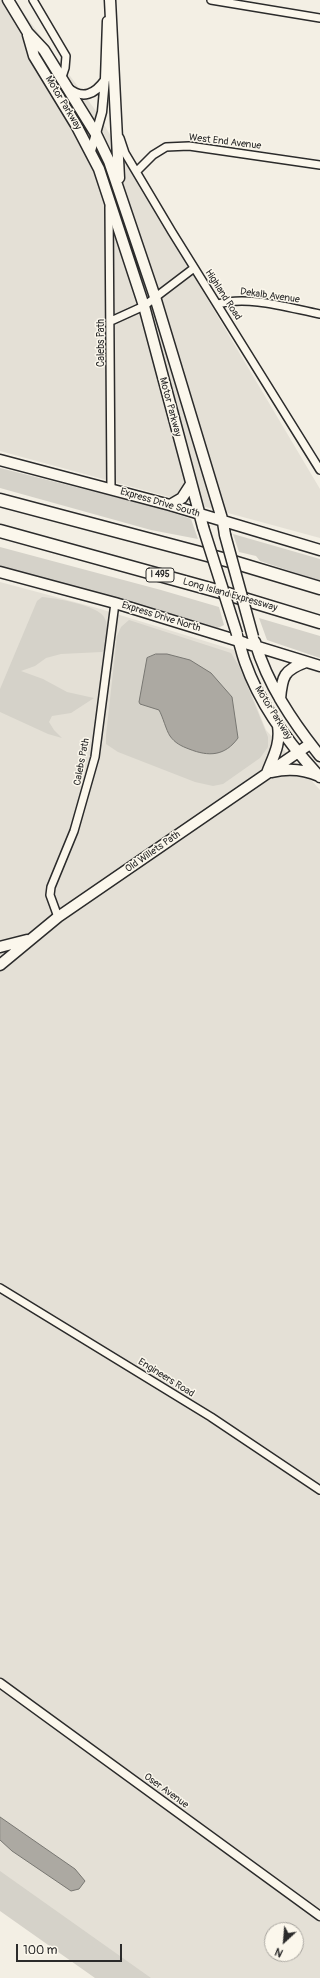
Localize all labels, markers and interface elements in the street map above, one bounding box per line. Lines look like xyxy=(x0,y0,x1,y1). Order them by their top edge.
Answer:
street label: Motor Parkway xyxy=(42,74,84,132)
street label: West End Avenue xyxy=(188,132,262,152)
street label: Highland Road xyxy=(202,267,244,323)
street label: Dekalb Avenue xyxy=(239,286,301,306)
street label: Calebs Path xyxy=(95,319,107,367)
street label: Motor Parkway xyxy=(156,376,184,438)
street label: Express Drive South xyxy=(119,486,201,520)
road number: I 495 xyxy=(146,568,174,582)
street label: Long Island Expressway xyxy=(181,576,279,614)
street label: Express Drive North xyxy=(120,599,202,635)
street label: Motor Parkway xyxy=(252,684,294,742)
street label: Calebs Path xyxy=(72,737,92,787)
street label: Old Willets Path xyxy=(123,829,183,875)
street label: Engineers Road xyxy=(136,1356,196,1400)
street label: Oser Avenue xyxy=(141,1771,191,1811)
north arrow xyxy=(264,1922,304,1962)
scale bar xyxy=(18,1936,124,1962)
text: 100 m xyxy=(23,1943,57,1958)
text: N xyxy=(273,1945,285,1960)

